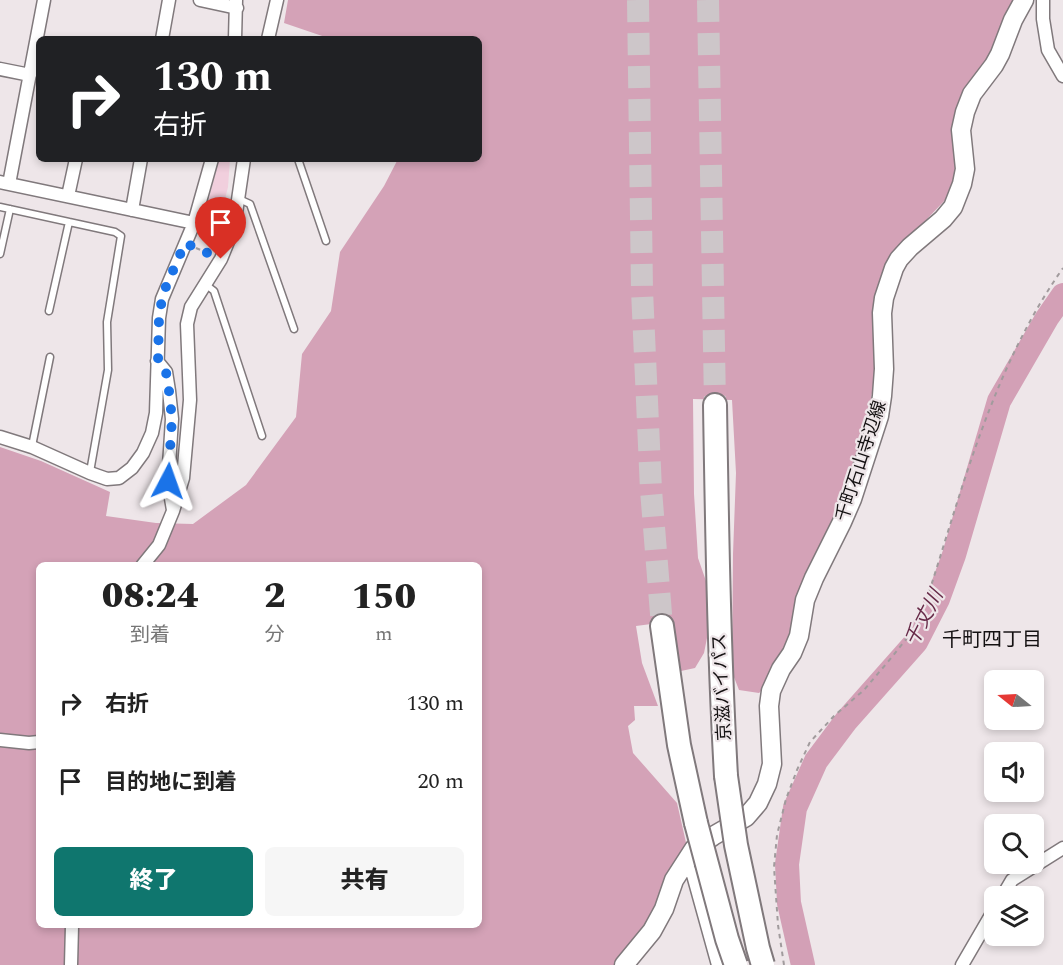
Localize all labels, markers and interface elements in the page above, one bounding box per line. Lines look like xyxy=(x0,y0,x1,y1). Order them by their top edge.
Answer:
text: 130 m xyxy=(153,46,272,109)
icon: right xyxy=(54,60,132,138)
text: 右折 xyxy=(153,105,207,147)
pin xyxy=(195,197,246,259)
icon: arrive xyxy=(204,206,237,239)
street label: 千町石山寺辺線 xyxy=(829,397,893,525)
position arrow xyxy=(136,449,200,513)
text: 08:24 xyxy=(102,569,198,624)
text: 2 xyxy=(264,569,286,624)
text: 150 xyxy=(351,570,416,625)
water label: 千丈川 xyxy=(897,583,952,652)
text: m xyxy=(375,619,392,649)
text: 到着 xyxy=(130,620,170,650)
text: 分 xyxy=(265,620,285,650)
district label: 千町四丁目 xyxy=(942,625,1042,655)
street label: 京滋バイパス xyxy=(706,633,738,741)
north arrow xyxy=(984,670,1044,730)
map controls xyxy=(984,670,1044,946)
icon: right xyxy=(54,687,87,720)
text: 130 m xyxy=(407,687,464,720)
text: 右折 xyxy=(105,688,149,721)
button: sound xyxy=(984,742,1044,802)
icon: arrive xyxy=(54,765,87,798)
text: 20 m xyxy=(418,765,464,798)
text: 目的地に到着 xyxy=(105,766,237,799)
button: search xyxy=(984,814,1044,874)
button: 終了 xyxy=(54,847,253,916)
button: 共有 xyxy=(265,847,464,916)
button: layers xyxy=(984,886,1044,946)

